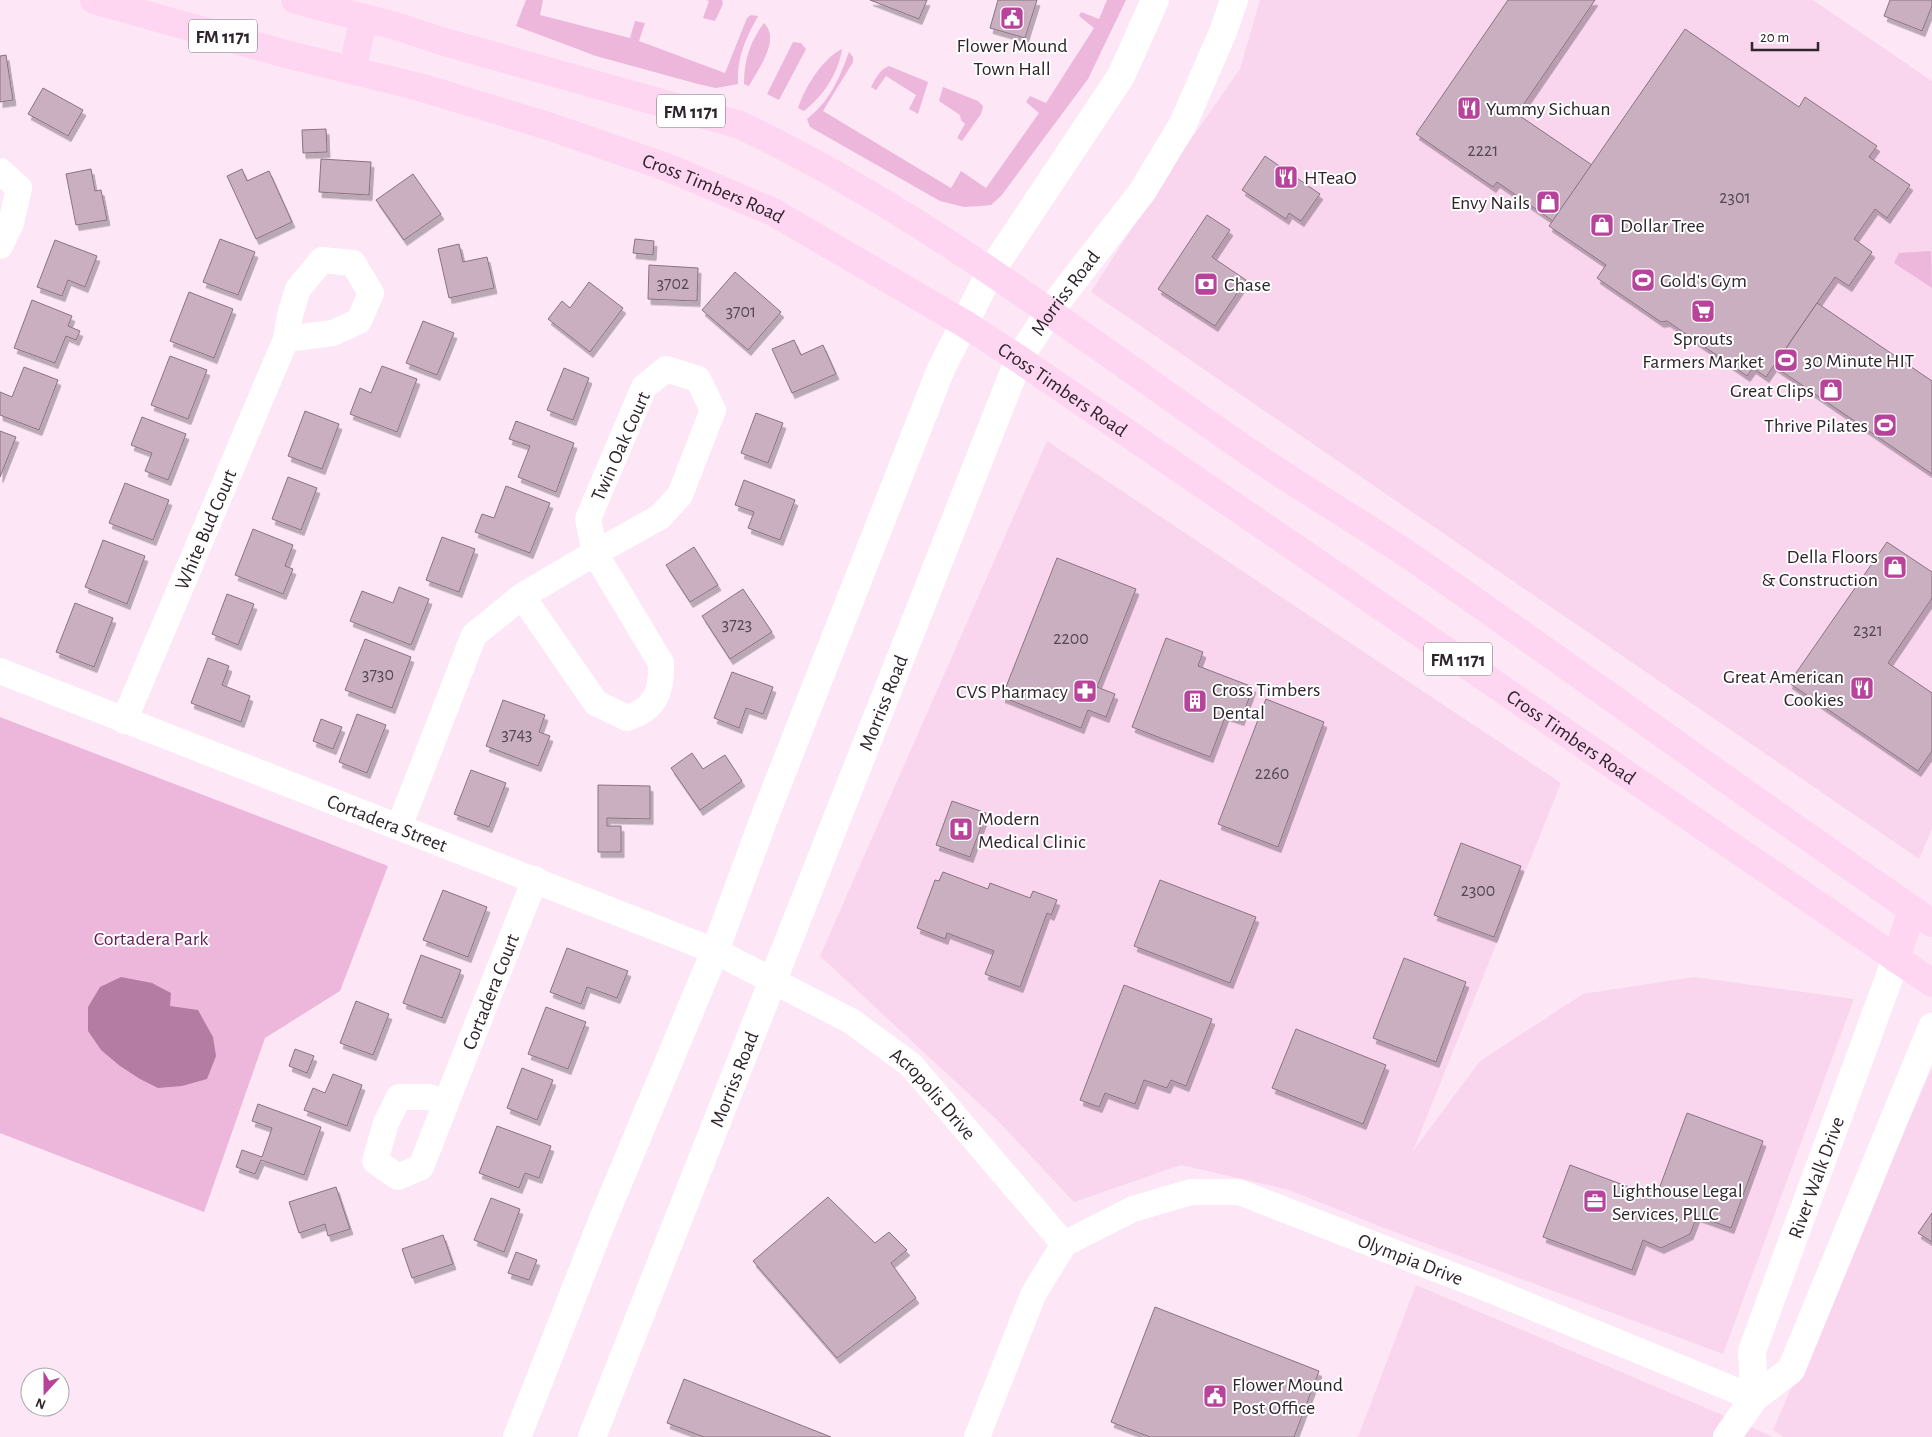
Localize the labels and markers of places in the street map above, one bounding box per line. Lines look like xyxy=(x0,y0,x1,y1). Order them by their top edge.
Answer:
public building icon: Flower Mound Town Hall xyxy=(999,5,1025,31)
place label: Flower Mound Town Hall xyxy=(956,36,1068,79)
restaurant icon: Yummy Sichuan xyxy=(1456,95,1482,121)
place label: Yummy Sichuan xyxy=(1486,99,1610,119)
restaurant icon: HTeaO xyxy=(1273,164,1299,190)
place label: HTeaO xyxy=(1304,168,1357,188)
shop icon: Envy Nails xyxy=(1535,189,1561,215)
place label: Envy Nails xyxy=(1451,193,1530,213)
shop icon: Dollar Tree xyxy=(1589,212,1615,238)
place label: Dollar Tree xyxy=(1620,216,1705,236)
sports icon: Gold's Gym xyxy=(1630,267,1656,293)
bank icon: Chase xyxy=(1193,271,1219,297)
place label: Gold's Gym xyxy=(1660,271,1747,291)
place label: Chase xyxy=(1224,275,1271,295)
supermarket icon: Sprouts Farmers Market xyxy=(1690,298,1716,324)
place label: Sprouts Farmers Market xyxy=(1642,329,1764,372)
sports icon: 30 Minute HIT xyxy=(1773,347,1799,373)
place label: 30 Minute HIT xyxy=(1804,351,1915,371)
shop icon: Great Clips xyxy=(1818,377,1844,403)
place label: Great Clips xyxy=(1730,381,1814,401)
sports icon: Thrive Pilates xyxy=(1872,412,1898,438)
place label: Thrive Pilates xyxy=(1764,416,1868,436)
place label: Della Floors & Construction xyxy=(1762,547,1878,590)
shop icon: Della Floors & Construction xyxy=(1882,554,1908,580)
place label: Great American Cookies xyxy=(1723,667,1844,710)
restaurant icon: Great American Cookies xyxy=(1849,675,1875,701)
pharmacy icon: CVS Pharmacy xyxy=(1072,678,1098,704)
place label: Cross Timbers Dental xyxy=(1212,680,1320,723)
place label: CVS Pharmacy xyxy=(956,682,1068,702)
building icon: Cross Timbers Dental xyxy=(1182,688,1208,714)
place label: Modern Medical Clinic xyxy=(978,809,1086,852)
hospital icon: Modern Medical Clinic xyxy=(948,816,974,842)
place label: Lighthouse Legal Services, PLLC xyxy=(1612,1181,1743,1224)
office icon: Lighthouse Legal Services, PLLC xyxy=(1582,1188,1608,1214)
place label: Flower Mound Post Office xyxy=(1232,1375,1343,1418)
public building icon: Flower Mound Post Office xyxy=(1202,1383,1228,1409)

